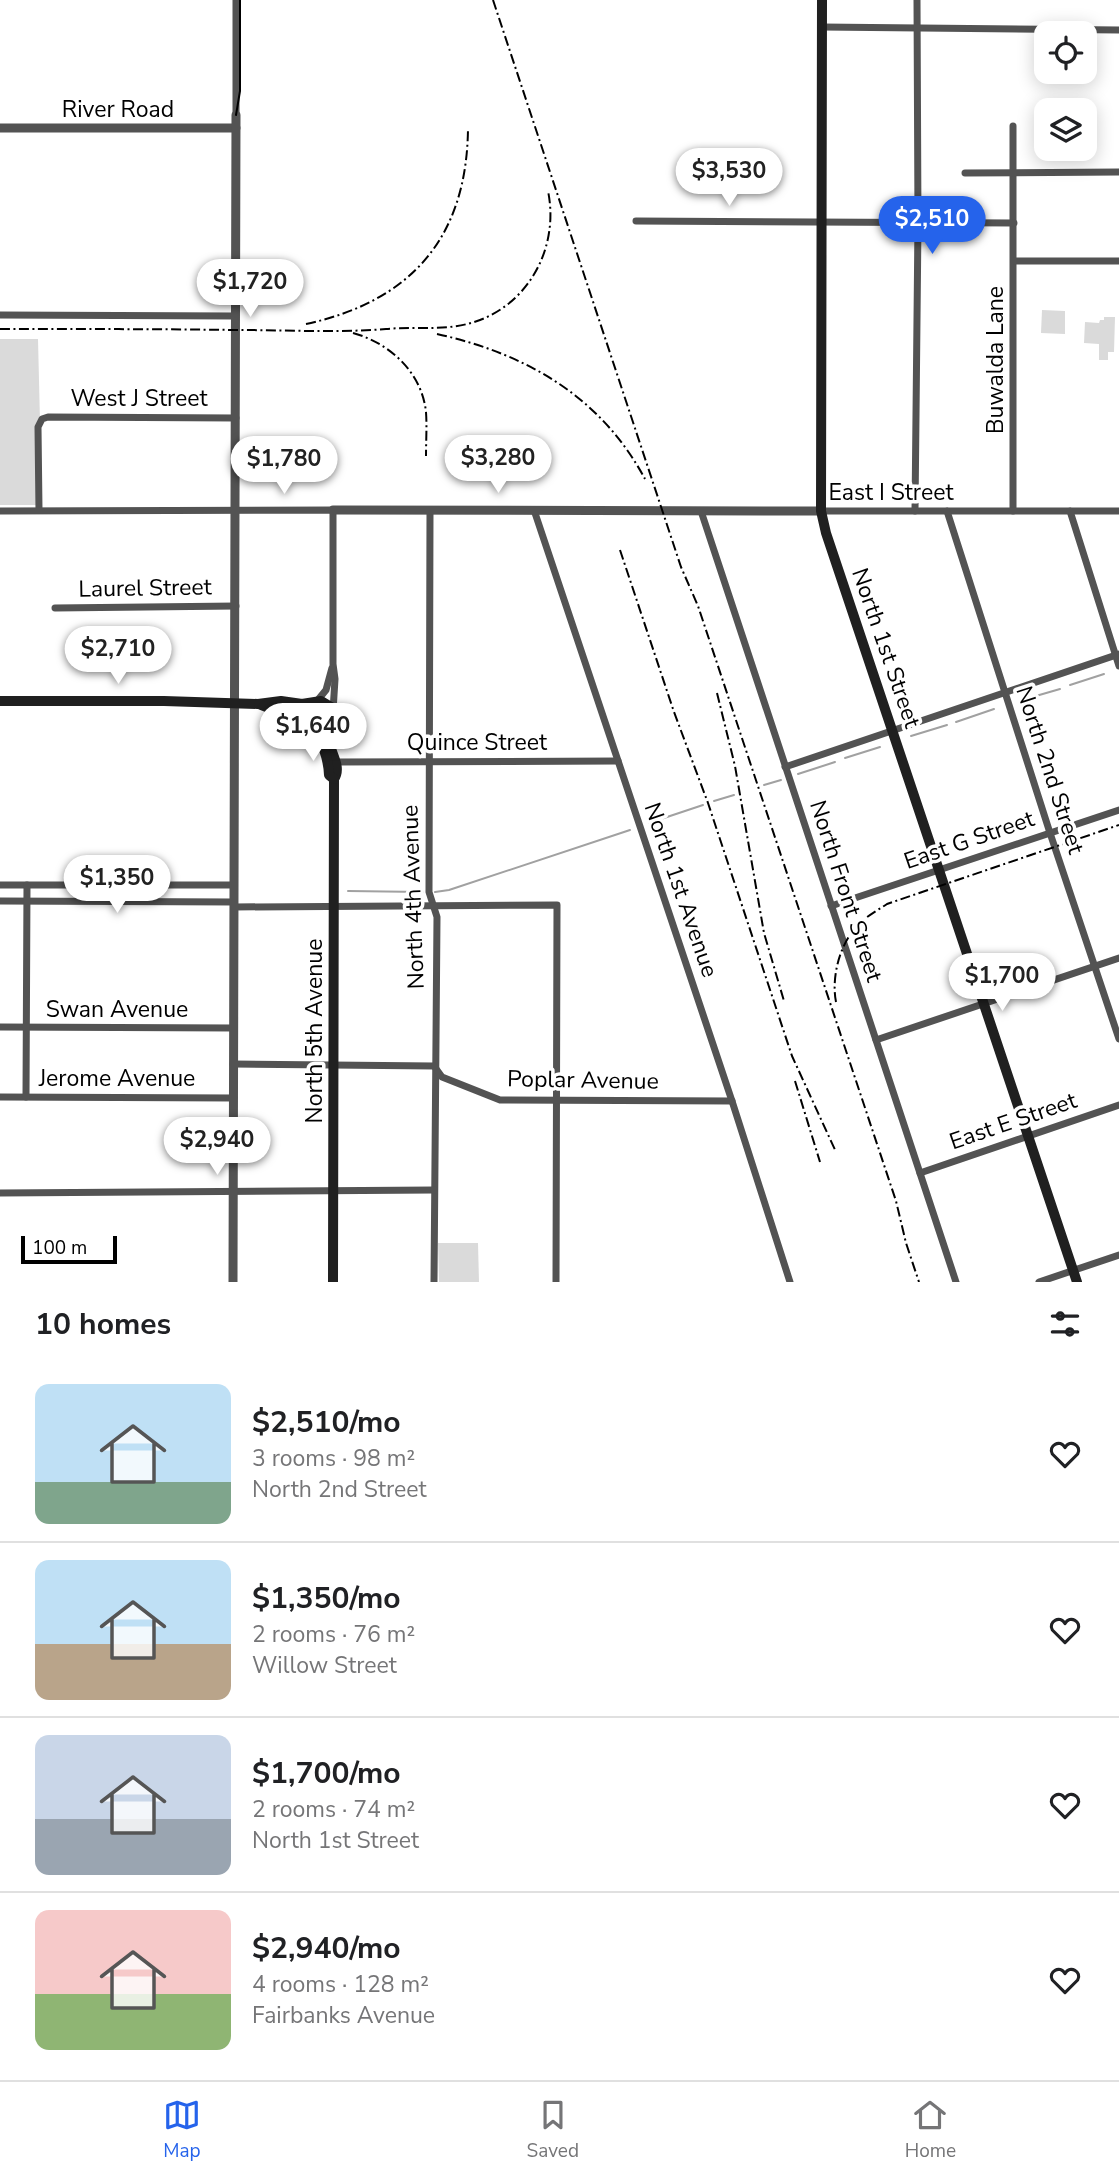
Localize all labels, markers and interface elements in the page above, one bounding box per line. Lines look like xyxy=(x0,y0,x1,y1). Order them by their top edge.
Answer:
map controls xyxy=(1034,21,1097,161)
button: locate xyxy=(1034,21,1097,84)
street label: River Road xyxy=(62,94,174,125)
button: layers xyxy=(1034,98,1097,161)
pin: $3,530 xyxy=(672,148,786,208)
text: $3,530 xyxy=(692,155,766,186)
pin: $2,510 xyxy=(875,196,989,256)
text: $2,510 xyxy=(895,203,969,234)
pin: $1,720 xyxy=(193,260,307,319)
text: $1,720 xyxy=(213,266,287,297)
street label: Buwalda Lane xyxy=(980,286,1011,434)
street label: West J Street xyxy=(70,383,209,414)
pin: $3,280 xyxy=(441,435,555,495)
pin: $1,780 xyxy=(227,436,341,496)
text: $3,280 xyxy=(461,442,535,473)
text: $1,780 xyxy=(247,443,321,474)
street label: East I Street xyxy=(829,477,954,508)
street label: North 1st Street xyxy=(844,564,928,733)
street label: Laurel Street xyxy=(78,571,213,605)
pin: $2,710 xyxy=(61,626,175,686)
text: $2,710 xyxy=(81,633,155,664)
street label: North 2nd Street xyxy=(1008,682,1092,859)
pin: $1,640 xyxy=(256,704,370,763)
text: $1,640 xyxy=(276,710,350,741)
street label: Quince Street xyxy=(407,727,548,758)
street label: North Front Street xyxy=(802,796,890,986)
street label: North 1st Avenue xyxy=(637,799,725,981)
street label: East G Street xyxy=(900,803,1039,877)
street label: North 4th Avenue xyxy=(394,804,432,990)
pin: $1,350 xyxy=(60,856,174,915)
text: $1,350 xyxy=(80,862,154,893)
street label: North 5th Avenue xyxy=(299,939,330,1123)
pin: $1,700 xyxy=(945,954,1059,1013)
text: $1,700 xyxy=(965,960,1039,991)
street label: Swan Avenue xyxy=(46,994,188,1025)
street label: Jerome Avenue xyxy=(38,1063,195,1094)
street label: Poplar Avenue xyxy=(507,1063,659,1097)
street label: East E Street xyxy=(945,1084,1082,1157)
pin: $2,940 xyxy=(160,1118,274,1177)
text: $2,940 xyxy=(180,1124,254,1155)
scale bar xyxy=(21,1233,117,1265)
text: 100 m xyxy=(32,1235,87,1261)
text: 10 homes xyxy=(35,1304,171,1345)
icon: filters xyxy=(1046,1305,1084,1343)
text: $2,510/mo xyxy=(252,1402,401,1443)
icon: home xyxy=(91,1412,175,1496)
icon: heart xyxy=(1046,1435,1084,1473)
text: 3 rooms · 98 m² xyxy=(252,1443,415,1474)
text: North 2nd Street xyxy=(252,1474,427,1505)
text: $1,350/mo xyxy=(252,1578,401,1619)
icon: home xyxy=(91,1588,175,1672)
icon: heart xyxy=(1046,1611,1084,1649)
text: 2 rooms · 76 m² xyxy=(252,1619,415,1650)
text: Willow Street xyxy=(252,1650,397,1681)
text: $1,700/mo xyxy=(252,1753,401,1794)
icon: home xyxy=(91,1763,175,1847)
icon: heart xyxy=(1046,1786,1084,1824)
text: 2 rooms · 74 m² xyxy=(252,1794,415,1825)
text: North 1st Street xyxy=(252,1825,419,1856)
text: $2,940/mo xyxy=(252,1928,401,1969)
icon: home xyxy=(91,1938,175,2022)
icon: heart xyxy=(1046,1961,1084,1999)
text: 4 rooms · 128 m² xyxy=(252,1969,429,2000)
text: Fairbanks Avenue xyxy=(252,2000,435,2031)
tab: Map xyxy=(163,2096,201,2164)
tab: Saved xyxy=(527,2096,579,2164)
tab: Home xyxy=(905,2096,956,2164)

